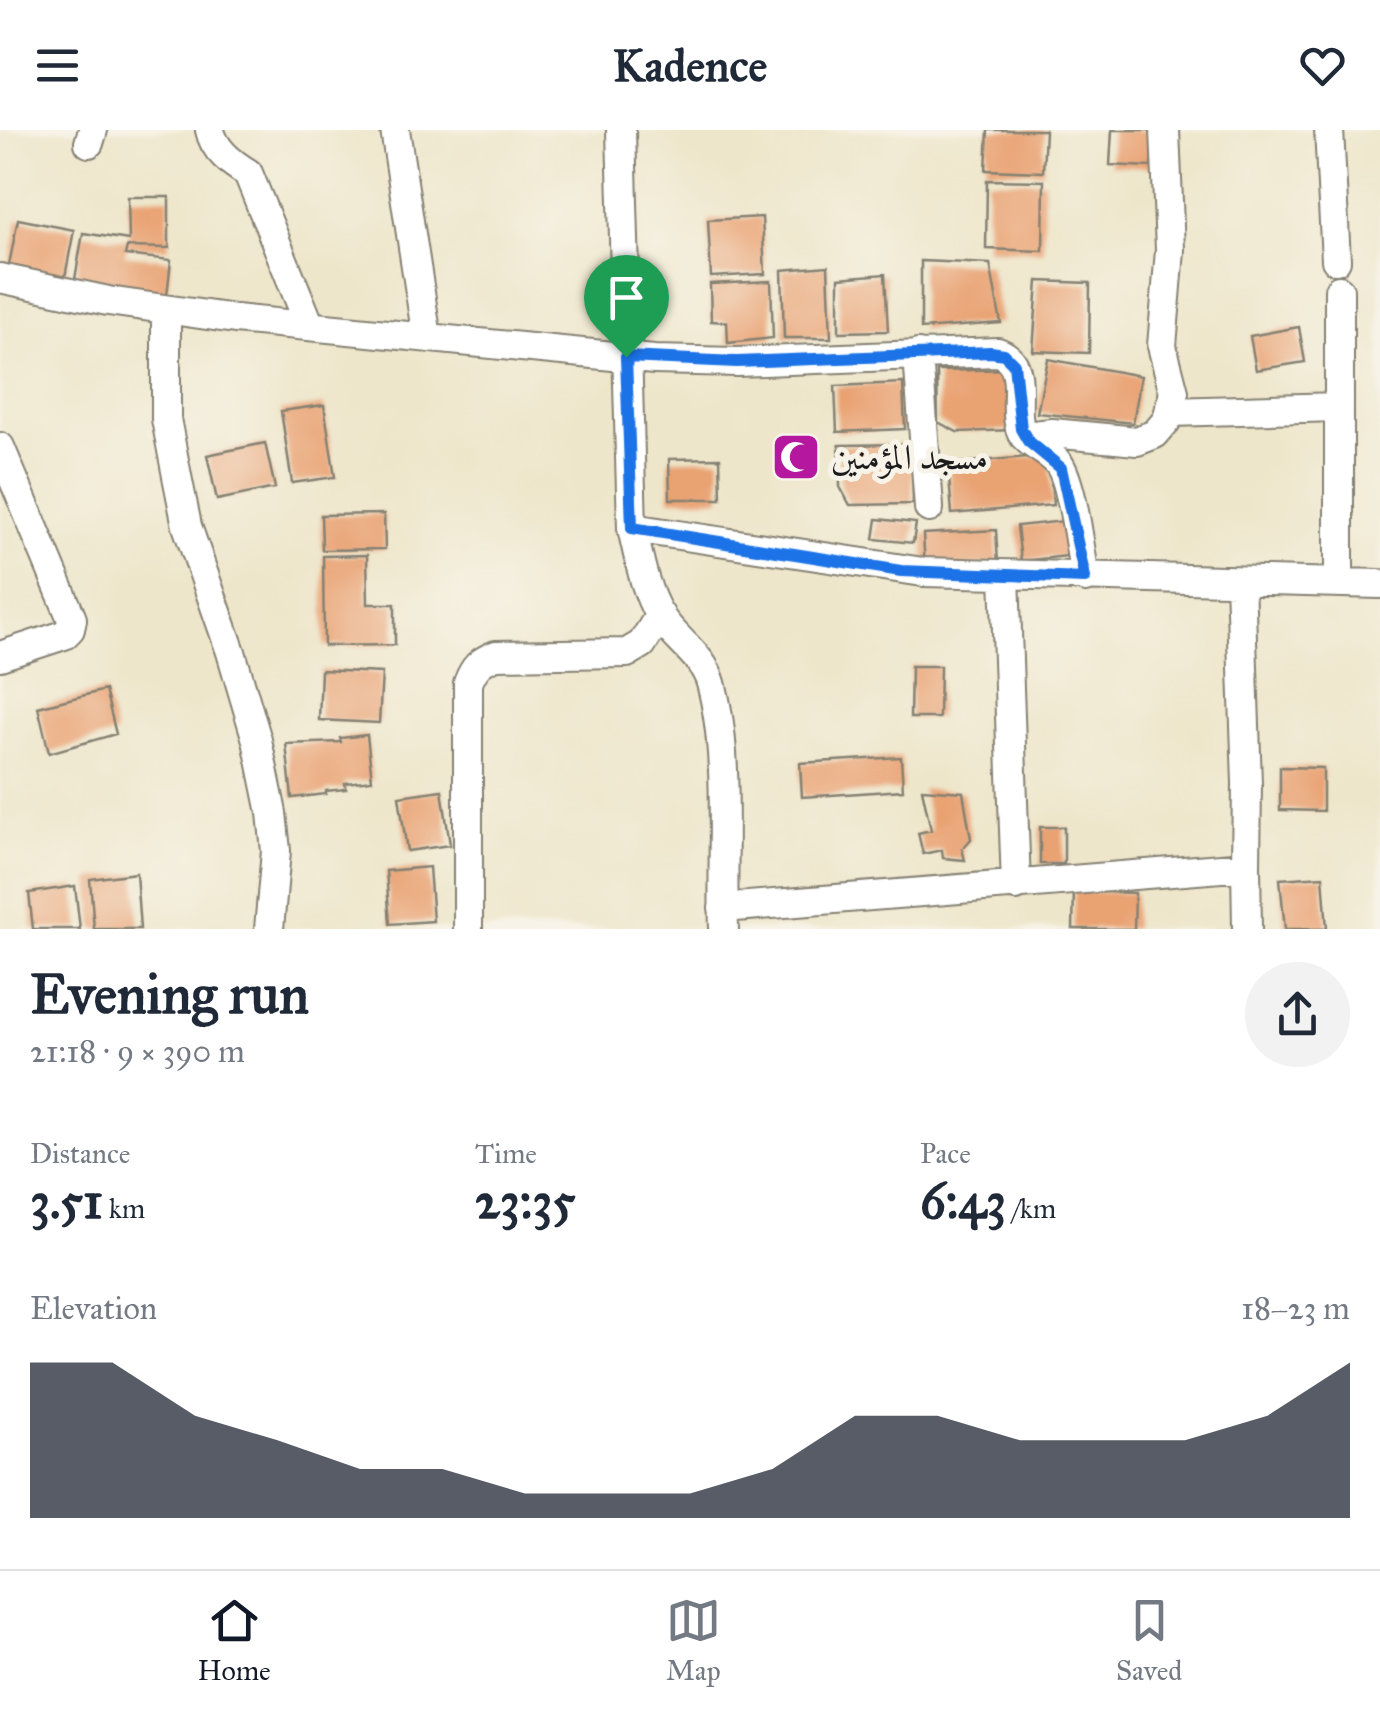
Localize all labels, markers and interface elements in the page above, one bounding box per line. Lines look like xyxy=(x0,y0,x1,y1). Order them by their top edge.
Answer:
icon: menu xyxy=(30,38,85,93)
text: Kadence xyxy=(613,38,767,93)
icon: heart xyxy=(1295,38,1350,93)
pin xyxy=(584,255,669,358)
icon: arrive xyxy=(599,270,654,325)
mosque icon: مسجد المؤمنين xyxy=(770,431,822,483)
place label: مسجد المؤمنين xyxy=(831,436,988,479)
text: Evening run xyxy=(30,961,309,1028)
button: share xyxy=(1245,962,1350,1067)
text: 21:18 · 9 × 390 m xyxy=(30,1032,245,1071)
text: Distance xyxy=(30,1136,130,1171)
text: Time xyxy=(475,1136,537,1171)
text: Pace xyxy=(920,1136,971,1171)
text: 3.51 xyxy=(30,1171,103,1232)
text: 23:35 xyxy=(475,1171,576,1232)
text: 6:43 xyxy=(920,1171,1006,1232)
text: km xyxy=(103,1191,145,1226)
text: /km xyxy=(1006,1191,1056,1226)
text: Elevation xyxy=(30,1289,157,1328)
text: 18–23 m xyxy=(1241,1289,1350,1328)
tab: Home xyxy=(198,1593,271,1688)
tab: Map xyxy=(666,1593,721,1688)
tab: Saved xyxy=(1116,1593,1182,1688)

